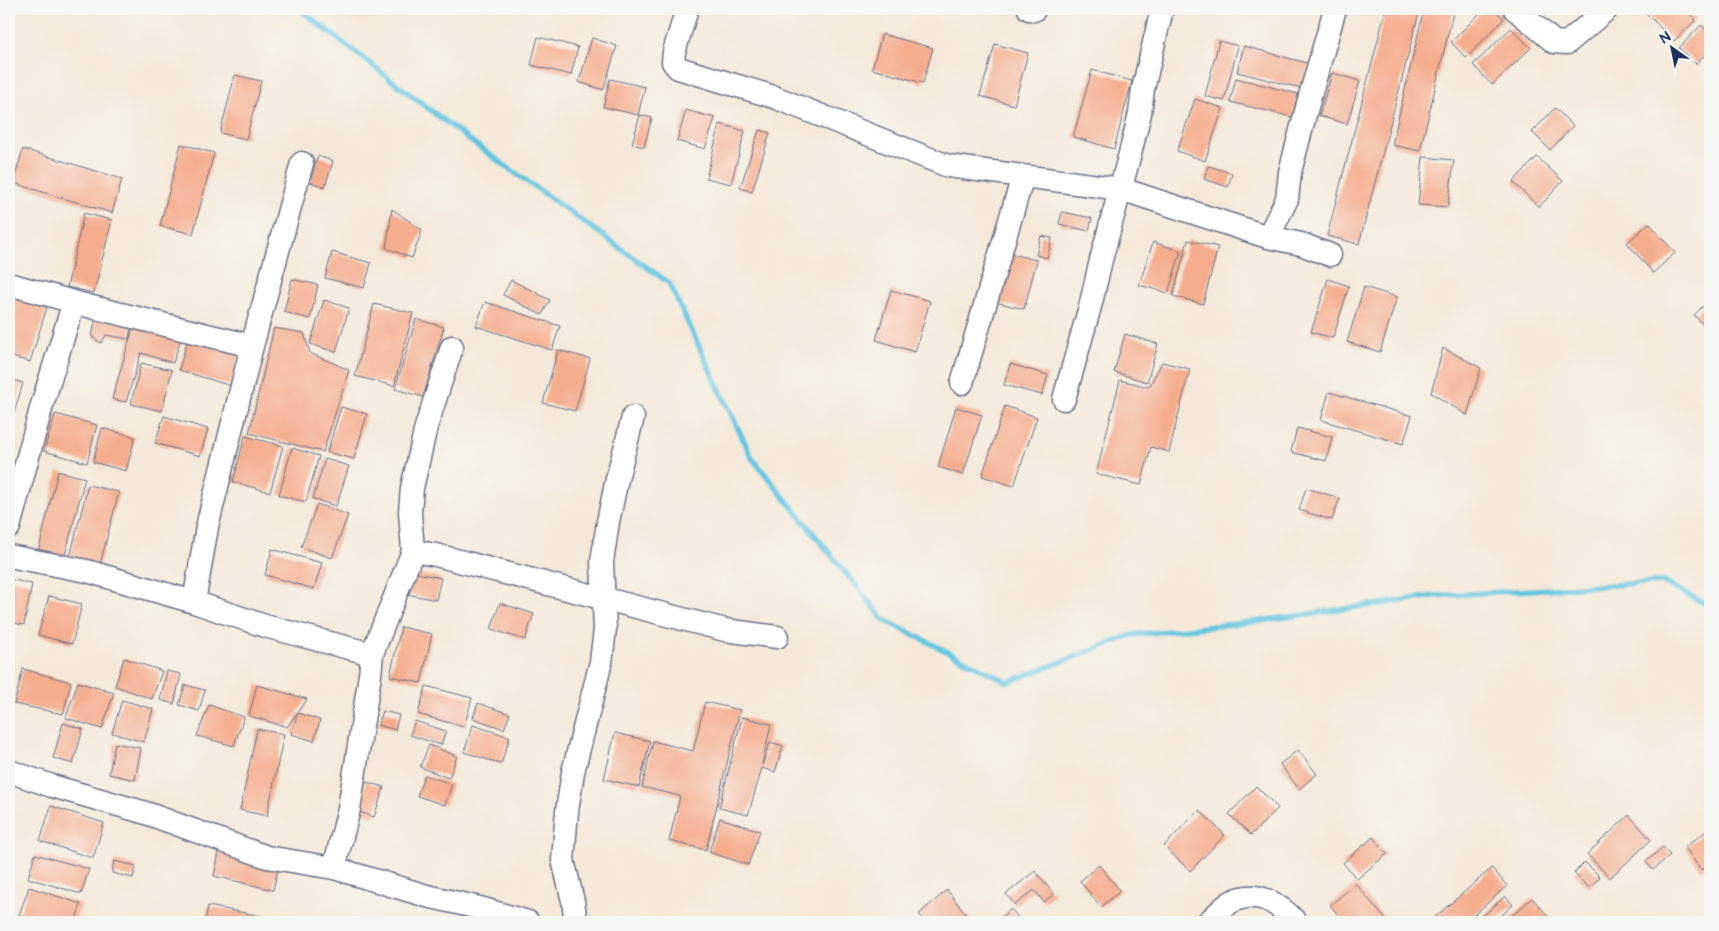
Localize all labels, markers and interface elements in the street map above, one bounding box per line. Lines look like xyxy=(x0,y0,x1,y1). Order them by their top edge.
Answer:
north arrow xyxy=(1646,22,1696,72)
text: N xyxy=(1656,27,1675,49)

